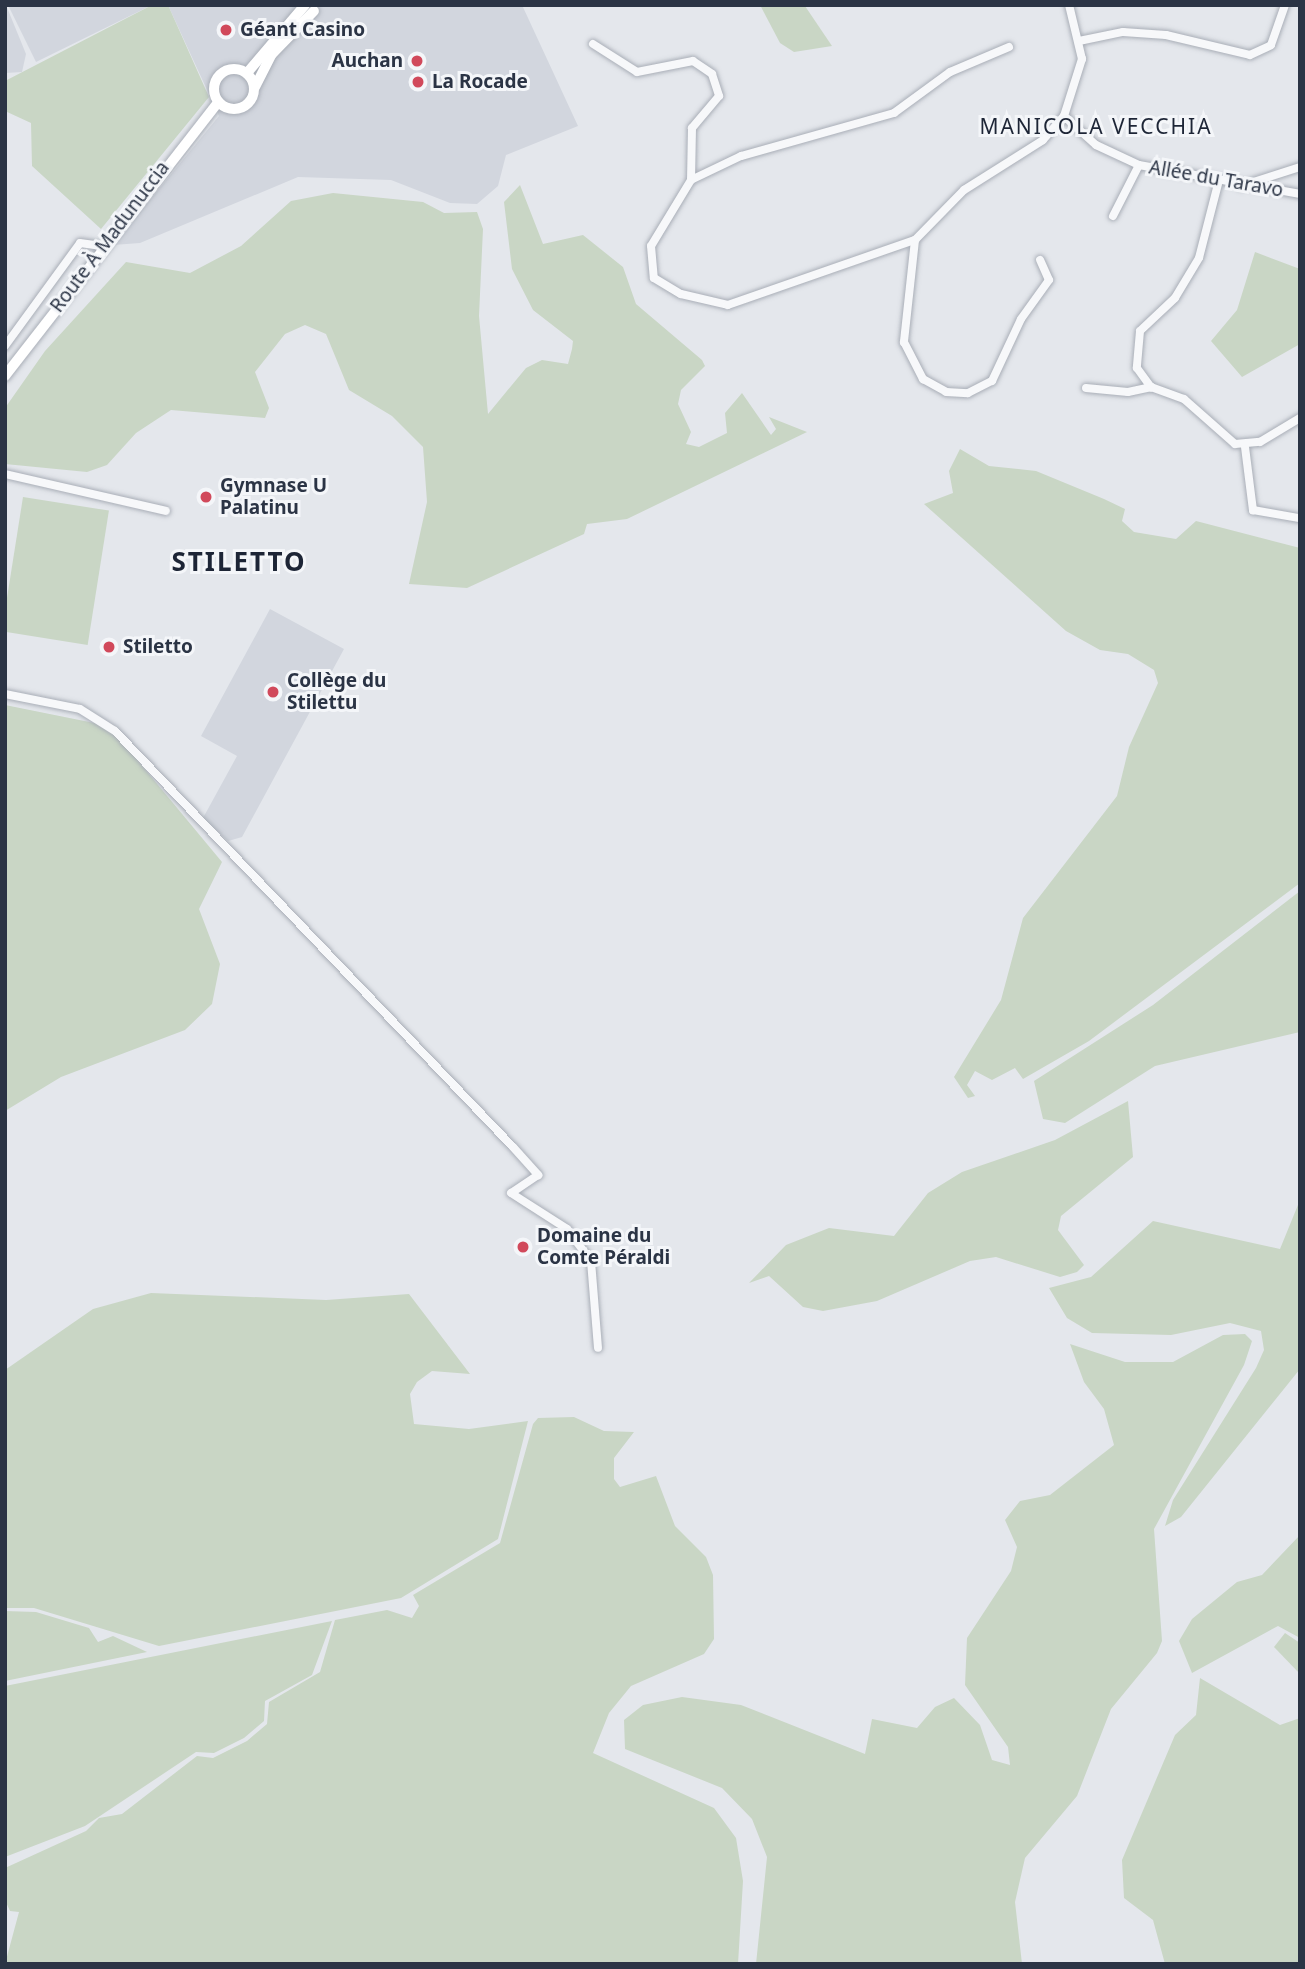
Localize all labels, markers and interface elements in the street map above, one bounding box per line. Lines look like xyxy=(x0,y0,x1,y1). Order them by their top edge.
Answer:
place label: Géant Casino xyxy=(240,19,365,41)
marker: Géant Casino xyxy=(218,22,234,38)
place label: Auchan xyxy=(332,50,403,72)
marker: Auchan xyxy=(409,53,425,69)
place label: La Rocade xyxy=(432,71,528,93)
marker: La Rocade xyxy=(410,74,426,90)
district label: MANICOLA VECCHIA xyxy=(981,113,1211,139)
street label: Allée du Taravo xyxy=(1147,156,1285,202)
street label: Route À Madunuccia xyxy=(46,157,174,317)
place label: Gymnase U Palatinu xyxy=(220,475,327,519)
marker: Gymnase U Palatinu xyxy=(198,489,214,505)
district label: STILETTO xyxy=(172,546,306,578)
place label: Stiletto xyxy=(123,636,193,658)
marker: Stiletto xyxy=(101,639,117,655)
place label: Collège du Stilettu xyxy=(287,670,386,714)
marker: Collège du Stilettu xyxy=(265,684,281,700)
place label: Domaine du Comte Péraldi xyxy=(537,1225,670,1269)
marker: Domaine du Comte Péraldi xyxy=(515,1239,531,1255)

